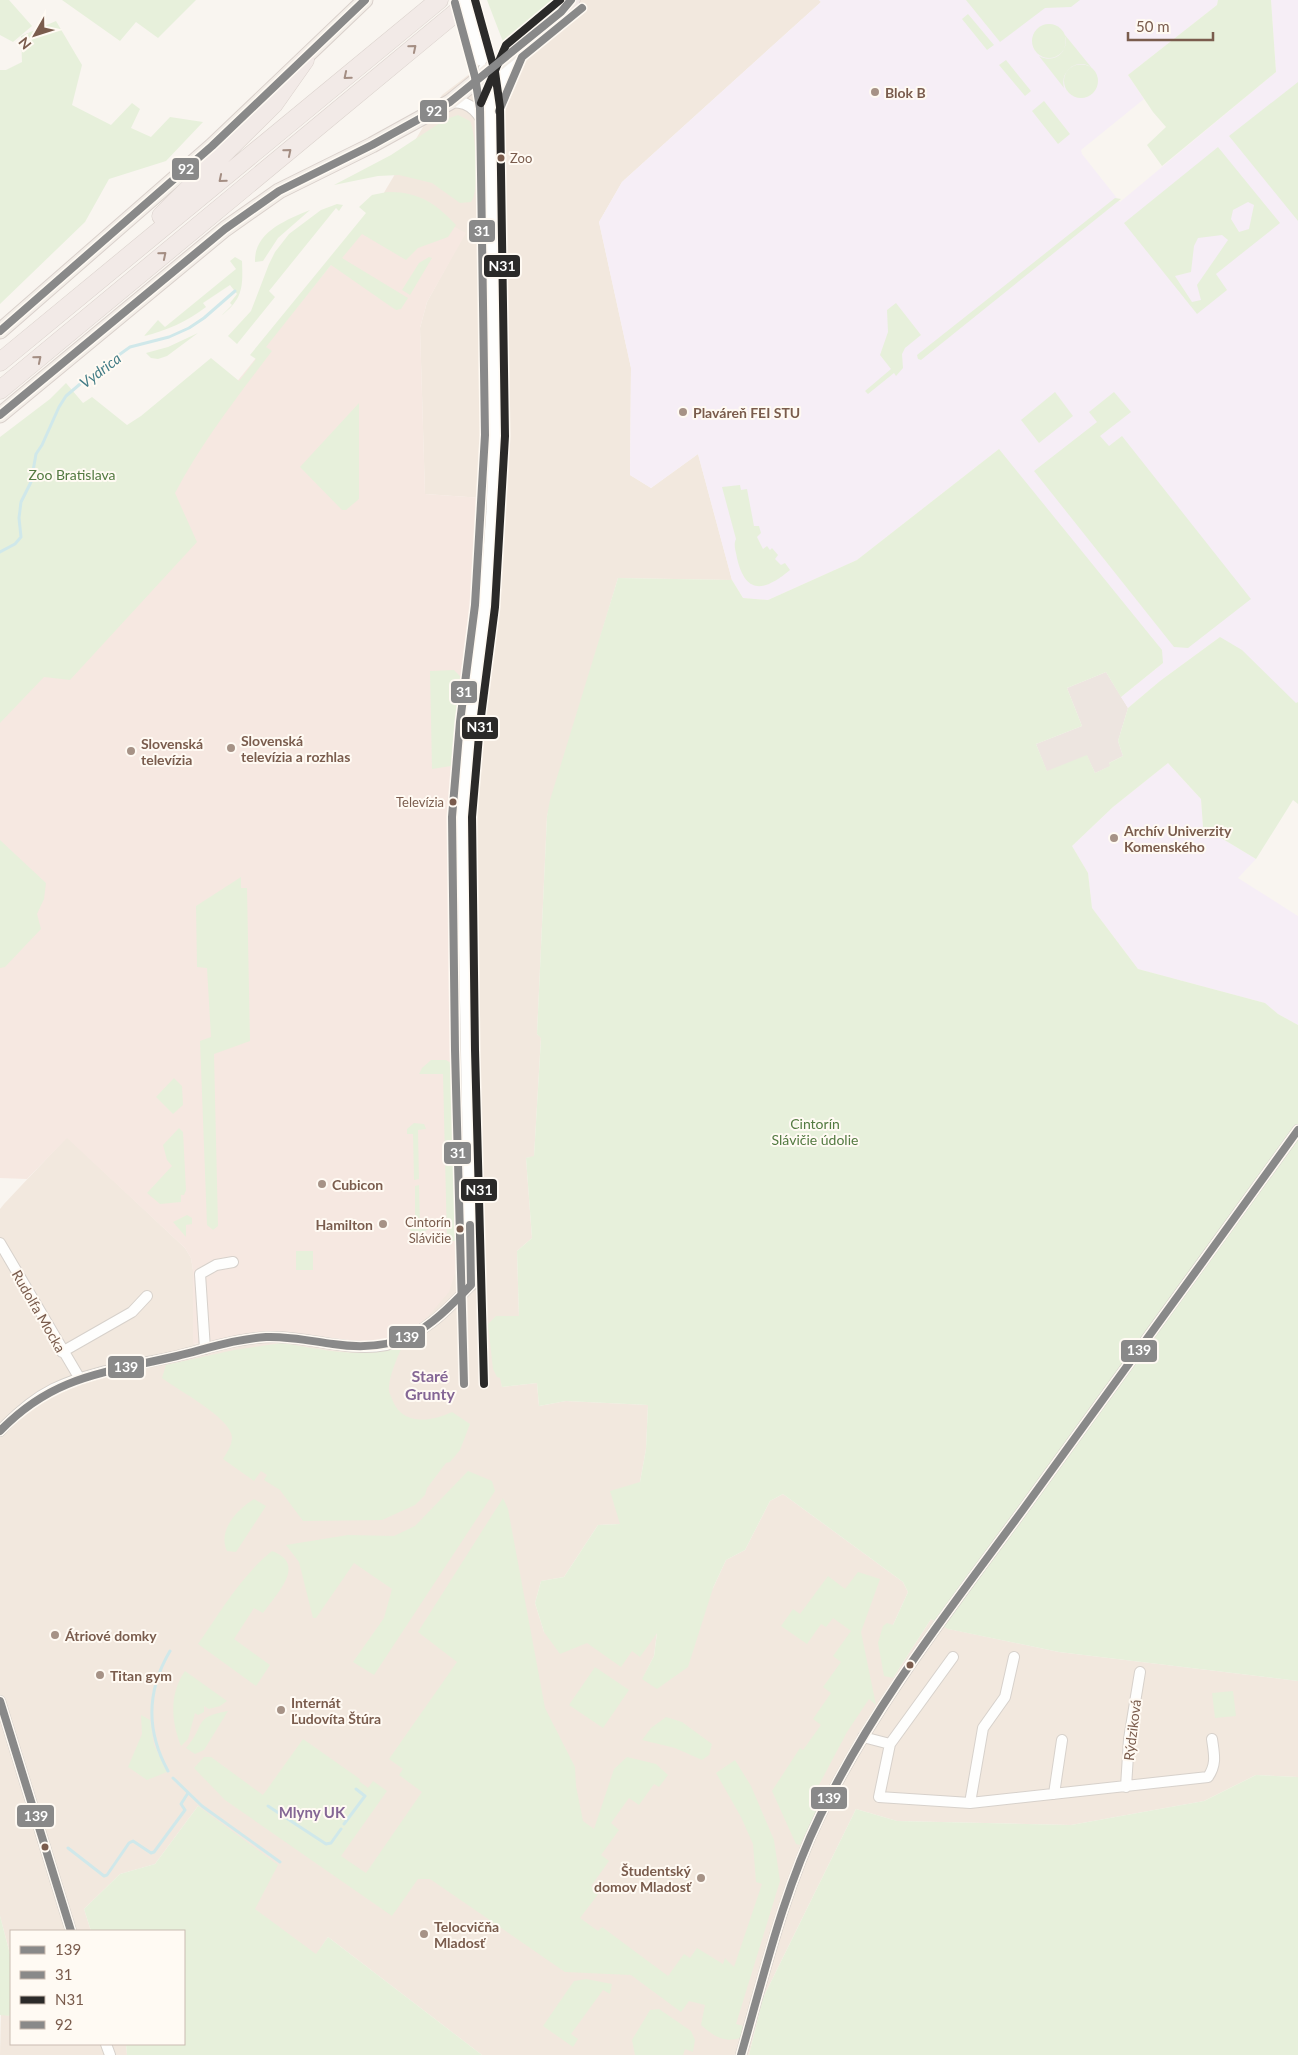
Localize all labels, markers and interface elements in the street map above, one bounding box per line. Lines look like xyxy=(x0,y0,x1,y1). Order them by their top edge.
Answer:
north arrow xyxy=(10,10,60,60)
scale bar xyxy=(1128,10,1213,42)
text: 50 m xyxy=(1136,17,1170,35)
text: N xyxy=(15,34,35,53)
one-way arrow xyxy=(407,45,416,54)
one-way arrow xyxy=(344,70,353,78)
place label: Blok B xyxy=(885,84,926,101)
marker: Blok B xyxy=(869,86,881,98)
line badge: 92 xyxy=(419,99,448,123)
text: 92 xyxy=(426,102,442,119)
one-way arrow xyxy=(282,149,291,157)
place label: Zoo xyxy=(510,150,532,166)
marker: Zoo xyxy=(496,153,506,163)
line badge: 92 xyxy=(171,157,200,181)
text: 92 xyxy=(178,160,194,177)
one-way arrow xyxy=(218,174,227,183)
line badge: 31 xyxy=(468,219,496,243)
text: 31 xyxy=(474,222,490,239)
one-way arrow xyxy=(157,252,166,261)
line badge: N31 xyxy=(483,254,521,278)
text: N31 xyxy=(488,257,516,274)
water label: Vydrica xyxy=(76,348,124,391)
one-way arrow xyxy=(32,355,41,364)
place label: Plaváreň FEI STU xyxy=(693,404,800,421)
marker: Plaváreň FEI STU xyxy=(677,406,689,418)
park label: Zoo Bratislava xyxy=(28,466,116,483)
line badge: 31 xyxy=(450,680,478,704)
text: 31 xyxy=(456,683,472,700)
line badge: N31 xyxy=(461,716,499,740)
text: N31 xyxy=(466,718,494,735)
place label: Slovenská televízia a rozhlas xyxy=(241,732,350,765)
place label: Slovenská televízia xyxy=(141,735,203,768)
marker: Slovenská televízia a rozhlas xyxy=(225,742,237,754)
marker: Slovenská televízia xyxy=(125,745,137,757)
place label: Televízia xyxy=(396,794,444,810)
marker: Televízia xyxy=(448,797,458,807)
place label: Archív Univerzity Komenského xyxy=(1123,822,1232,855)
marker: Archív Univerzity Komenského xyxy=(1108,832,1120,844)
park label: Cintorín Slávičie údolie xyxy=(772,1115,858,1148)
line badge: 31 xyxy=(443,1141,472,1165)
text: 31 xyxy=(450,1144,466,1161)
place label: Cubicon xyxy=(332,1176,383,1193)
marker: Cubicon xyxy=(316,1178,328,1190)
line badge: N31 xyxy=(460,1178,498,1202)
text: N31 xyxy=(465,1181,493,1198)
place label: Cintorín Slávičie xyxy=(405,1214,451,1246)
place label: Hamilton xyxy=(315,1216,373,1233)
marker: Hamilton xyxy=(377,1218,389,1230)
marker: Cintorín Slávičie xyxy=(455,1224,465,1234)
street label: Rudolfa Mocka xyxy=(9,1267,69,1355)
line badge: 139 xyxy=(388,1325,426,1349)
text: 139 xyxy=(395,1328,419,1345)
line badge: 139 xyxy=(1120,1339,1158,1363)
text: 139 xyxy=(1127,1341,1151,1358)
line badge: 139 xyxy=(107,1355,145,1379)
text: 139 xyxy=(114,1358,138,1375)
district label: Staré Grunty xyxy=(405,1366,455,1403)
place label: Átriové domky xyxy=(64,1627,157,1644)
marker: Átriové domky xyxy=(49,1629,61,1641)
unlabelled marker xyxy=(905,1660,915,1670)
place label: Titan gym xyxy=(110,1667,172,1684)
marker: Titan gym xyxy=(94,1669,106,1681)
place label: Internát Ľudovíta Štúra xyxy=(291,1694,381,1727)
street label: Rýdziková xyxy=(1120,1698,1144,1762)
marker: Internát Ľudovíta Štúra xyxy=(275,1704,287,1716)
line badge: 139 xyxy=(810,1786,848,1810)
text: 139 xyxy=(817,1789,841,1806)
district label: Mlyny UK xyxy=(279,1803,346,1821)
line badge: 139 xyxy=(16,1804,55,1828)
text: 139 xyxy=(24,1807,48,1824)
unlabelled marker xyxy=(40,1842,50,1852)
place label: Študentský domov Mladosť xyxy=(594,1862,693,1895)
marker: Študentský domov Mladosť xyxy=(695,1872,707,1884)
place label: Telocvičňa Mladosť xyxy=(434,1918,499,1951)
marker: Telocvičňa Mladosť xyxy=(418,1928,430,1940)
legend xyxy=(10,1930,185,2045)
text: 139 xyxy=(55,1940,81,1958)
text: 31 xyxy=(55,1965,72,1983)
text: N31 xyxy=(55,1990,84,2008)
text: 92 xyxy=(55,2015,72,2033)

